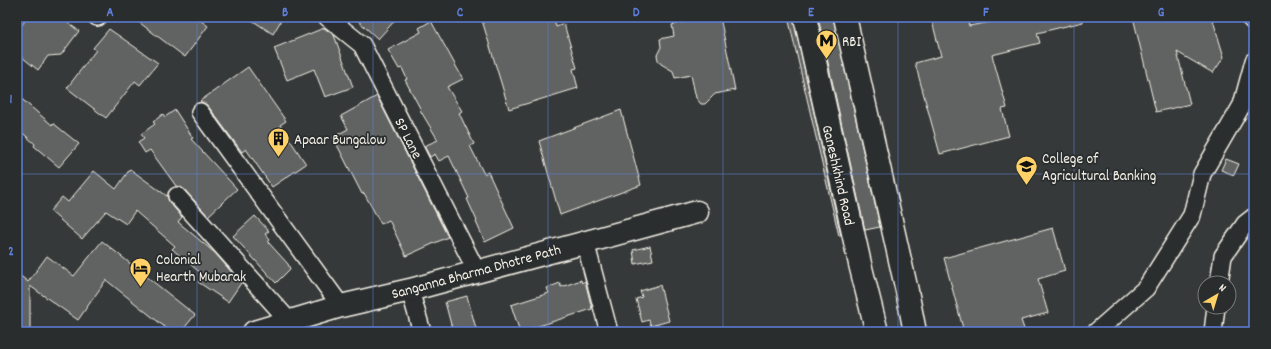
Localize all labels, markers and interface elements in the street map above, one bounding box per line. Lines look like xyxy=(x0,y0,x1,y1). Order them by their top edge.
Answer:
text: A xyxy=(106,4,114,23)
text: B xyxy=(282,4,288,23)
text: C xyxy=(457,4,464,23)
text: D xyxy=(633,4,640,23)
text: E xyxy=(808,4,815,23)
text: F xyxy=(983,4,989,23)
text: G xyxy=(1158,4,1165,23)
metro station icon: RBI xyxy=(814,28,840,61)
place label: RBI xyxy=(842,32,861,54)
text: 1 xyxy=(10,91,13,110)
street label: SP Lane xyxy=(388,115,427,164)
street label: Ganeshkhind Road xyxy=(815,123,859,228)
building icon: Apaar Bungalow xyxy=(265,126,291,159)
place label: Apaar Bungalow xyxy=(294,130,387,152)
place label: College of Agricultural Banking xyxy=(1042,149,1156,188)
school or university icon: College of Agricultural Banking xyxy=(1013,154,1039,187)
street label: Sanganna Bharma Dhotre Path xyxy=(389,240,564,306)
text: 2 xyxy=(8,243,14,262)
place label: Colonial Hearth Mubarak xyxy=(156,250,246,289)
hotel icon: Colonial Hearth Mubarak xyxy=(127,255,153,288)
north arrow xyxy=(1197,275,1237,315)
text: N xyxy=(1215,281,1229,297)

